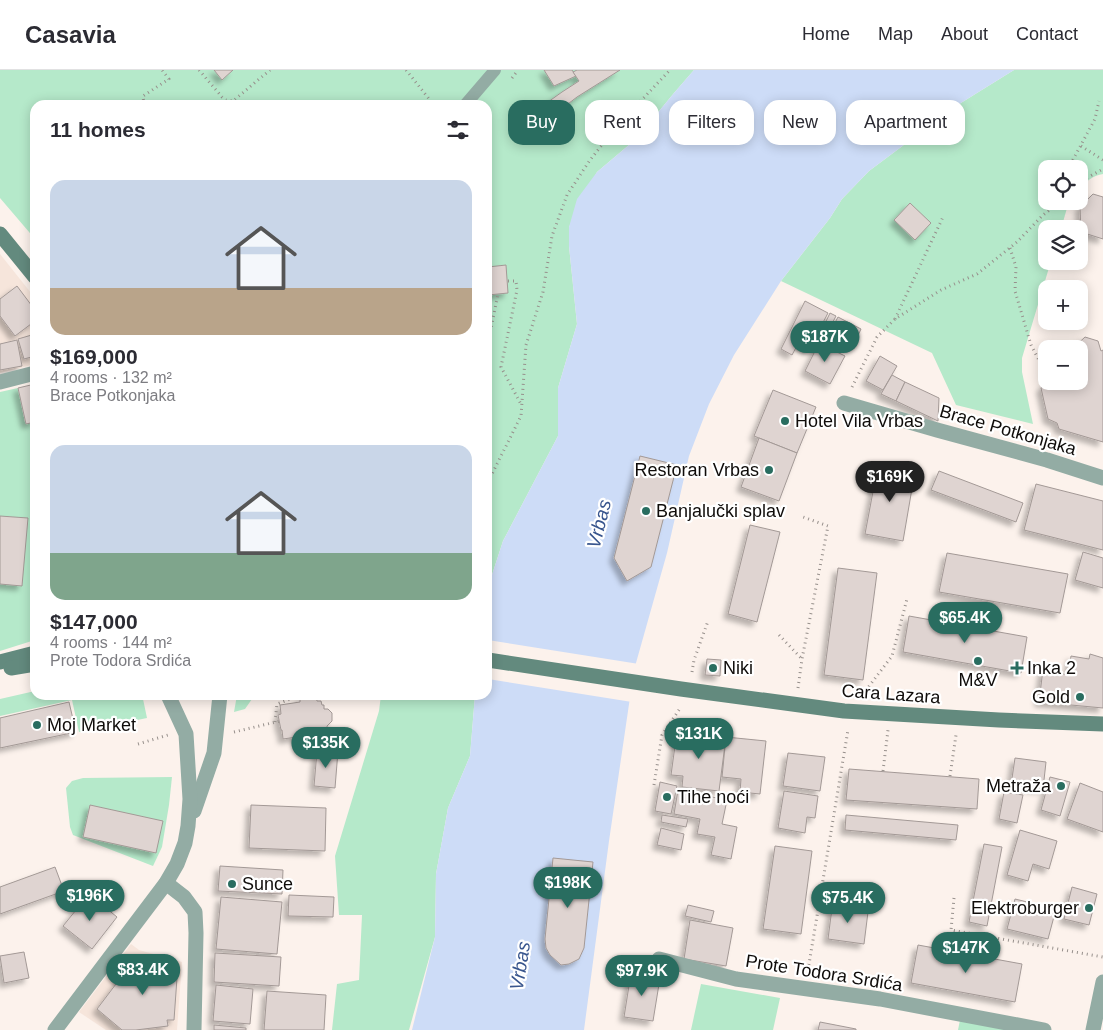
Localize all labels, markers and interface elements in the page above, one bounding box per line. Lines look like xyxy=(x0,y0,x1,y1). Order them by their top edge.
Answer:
text: Casavia xyxy=(25,21,116,48)
text: Home xyxy=(802,24,850,44)
text: Map xyxy=(878,24,913,44)
text: About xyxy=(941,24,988,44)
text: Contact xyxy=(1016,24,1078,44)
chip: Buy xyxy=(508,100,575,145)
chip: Rent xyxy=(585,100,659,145)
chip: Filters xyxy=(669,100,754,145)
chip: New xyxy=(764,100,836,145)
chip: Apartment xyxy=(846,100,965,145)
icon: filters xyxy=(444,116,472,144)
text: 11 homes xyxy=(50,118,146,141)
map controls xyxy=(1038,160,1088,390)
button: locate xyxy=(1038,160,1088,210)
icon: home xyxy=(216,213,306,303)
button: layers xyxy=(1038,220,1088,270)
button: + xyxy=(1038,280,1088,330)
pin: $187K xyxy=(790,320,860,363)
text: $187K xyxy=(801,328,849,345)
button: − xyxy=(1038,340,1088,390)
text: $169,000 xyxy=(50,345,138,368)
text: 4 rooms · 132 m² xyxy=(50,369,172,386)
text: Brace Potkonjaka xyxy=(50,387,175,404)
street label: Brace Potkonjaka xyxy=(937,401,1080,459)
place label: Hotel Vila Vrbas xyxy=(795,411,923,431)
marker: Hotel Vila Vrbas xyxy=(779,415,791,427)
place label: Restoran Vrbas xyxy=(635,460,759,480)
pin: $169K xyxy=(855,460,925,503)
marker: Restoran Vrbas xyxy=(763,464,775,476)
text: $169K xyxy=(866,468,914,485)
icon: home xyxy=(216,478,306,568)
water label: Vrbas xyxy=(583,497,615,550)
place label: Banjalučki splav xyxy=(656,501,785,521)
marker: Banjalučki splav xyxy=(640,505,652,517)
pin: $65.4K xyxy=(924,602,1006,644)
text: $65.4K xyxy=(939,609,991,626)
text: $147,000 xyxy=(50,610,138,633)
text: 4 rooms · 144 m² xyxy=(50,634,172,651)
text: Prote Todora Srdića xyxy=(50,652,191,669)
marker: M&V xyxy=(972,655,984,667)
place label: Niki xyxy=(723,658,753,678)
place label: Inka 2 xyxy=(1027,658,1076,678)
marker: Niki xyxy=(707,662,719,674)
marker: Inka 2 xyxy=(1011,662,1023,674)
place label: M&V xyxy=(958,670,998,690)
street label: Cara Lazara xyxy=(841,681,942,707)
place label: Gold xyxy=(1032,687,1070,707)
marker: Gold xyxy=(1074,691,1086,703)
place label: Moj Market xyxy=(47,715,136,735)
pin: $131K xyxy=(664,718,734,760)
marker: Moj Market xyxy=(31,719,43,731)
text: $131K xyxy=(675,725,723,742)
pin: $135K xyxy=(291,726,361,769)
text: $135K xyxy=(302,734,350,751)
place label: Metraža xyxy=(986,776,1052,796)
marker: Metraža xyxy=(1055,780,1067,792)
place label: Tihe noći xyxy=(677,787,749,807)
marker: Tihe noći xyxy=(661,791,673,803)
pin: $198K xyxy=(533,866,603,909)
place label: Sunce xyxy=(242,874,293,894)
text: $198K xyxy=(544,874,592,891)
marker: Sunce xyxy=(226,878,238,890)
pin: $196K xyxy=(55,880,125,922)
pin: $75.4K xyxy=(807,882,889,924)
text: $196K xyxy=(66,887,114,904)
text: $75.4K xyxy=(822,889,874,906)
place label: Elektroburger xyxy=(971,898,1079,918)
marker: Elektroburger xyxy=(1083,902,1095,914)
pin: $147K xyxy=(931,932,1001,974)
text: $147K xyxy=(942,939,990,956)
water label: Vrbas xyxy=(506,940,534,992)
street label: Prote Todora Srdića xyxy=(744,951,905,995)
pin: $83.4K xyxy=(102,954,184,996)
pin: $97.9K xyxy=(601,954,683,997)
text: $83.4K xyxy=(117,961,169,978)
text: $97.9K xyxy=(616,962,668,979)

